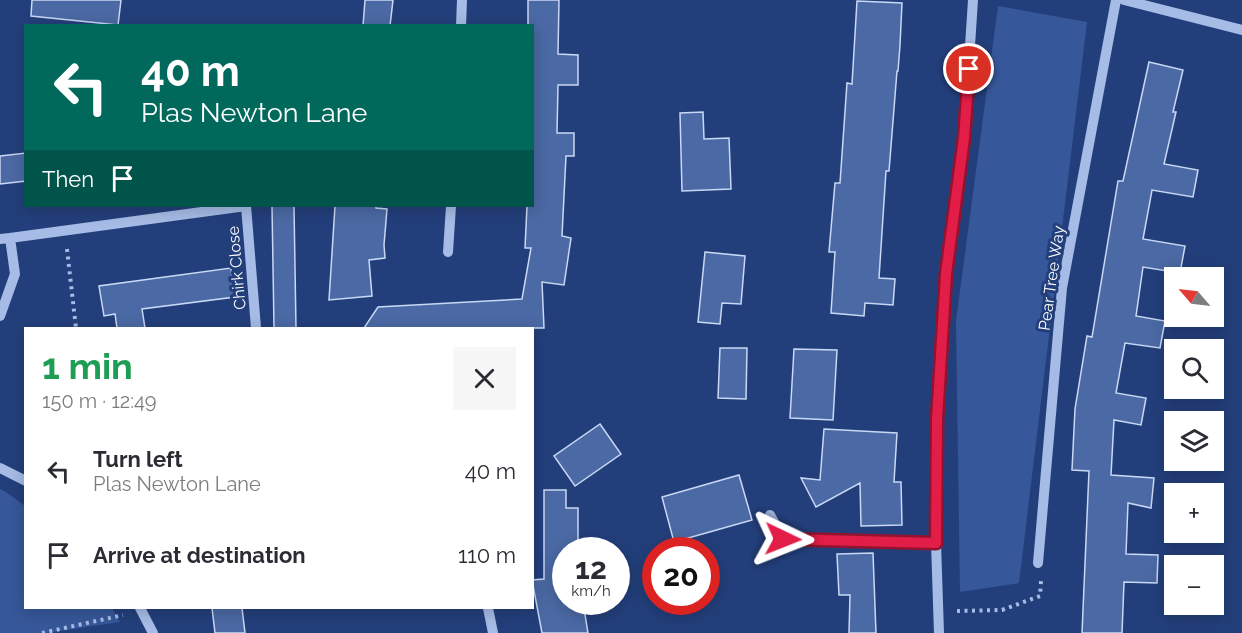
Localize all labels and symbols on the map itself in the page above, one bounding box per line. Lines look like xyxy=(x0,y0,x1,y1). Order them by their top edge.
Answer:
pin xyxy=(943,43,994,94)
street label: Pear Tree Way xyxy=(1035,224,1068,332)
street label: Chirk Close xyxy=(223,225,250,311)
north arrow xyxy=(1164,267,1224,327)
position arrow xyxy=(751,507,815,571)
speed limit sign: 20 xyxy=(642,537,720,615)

